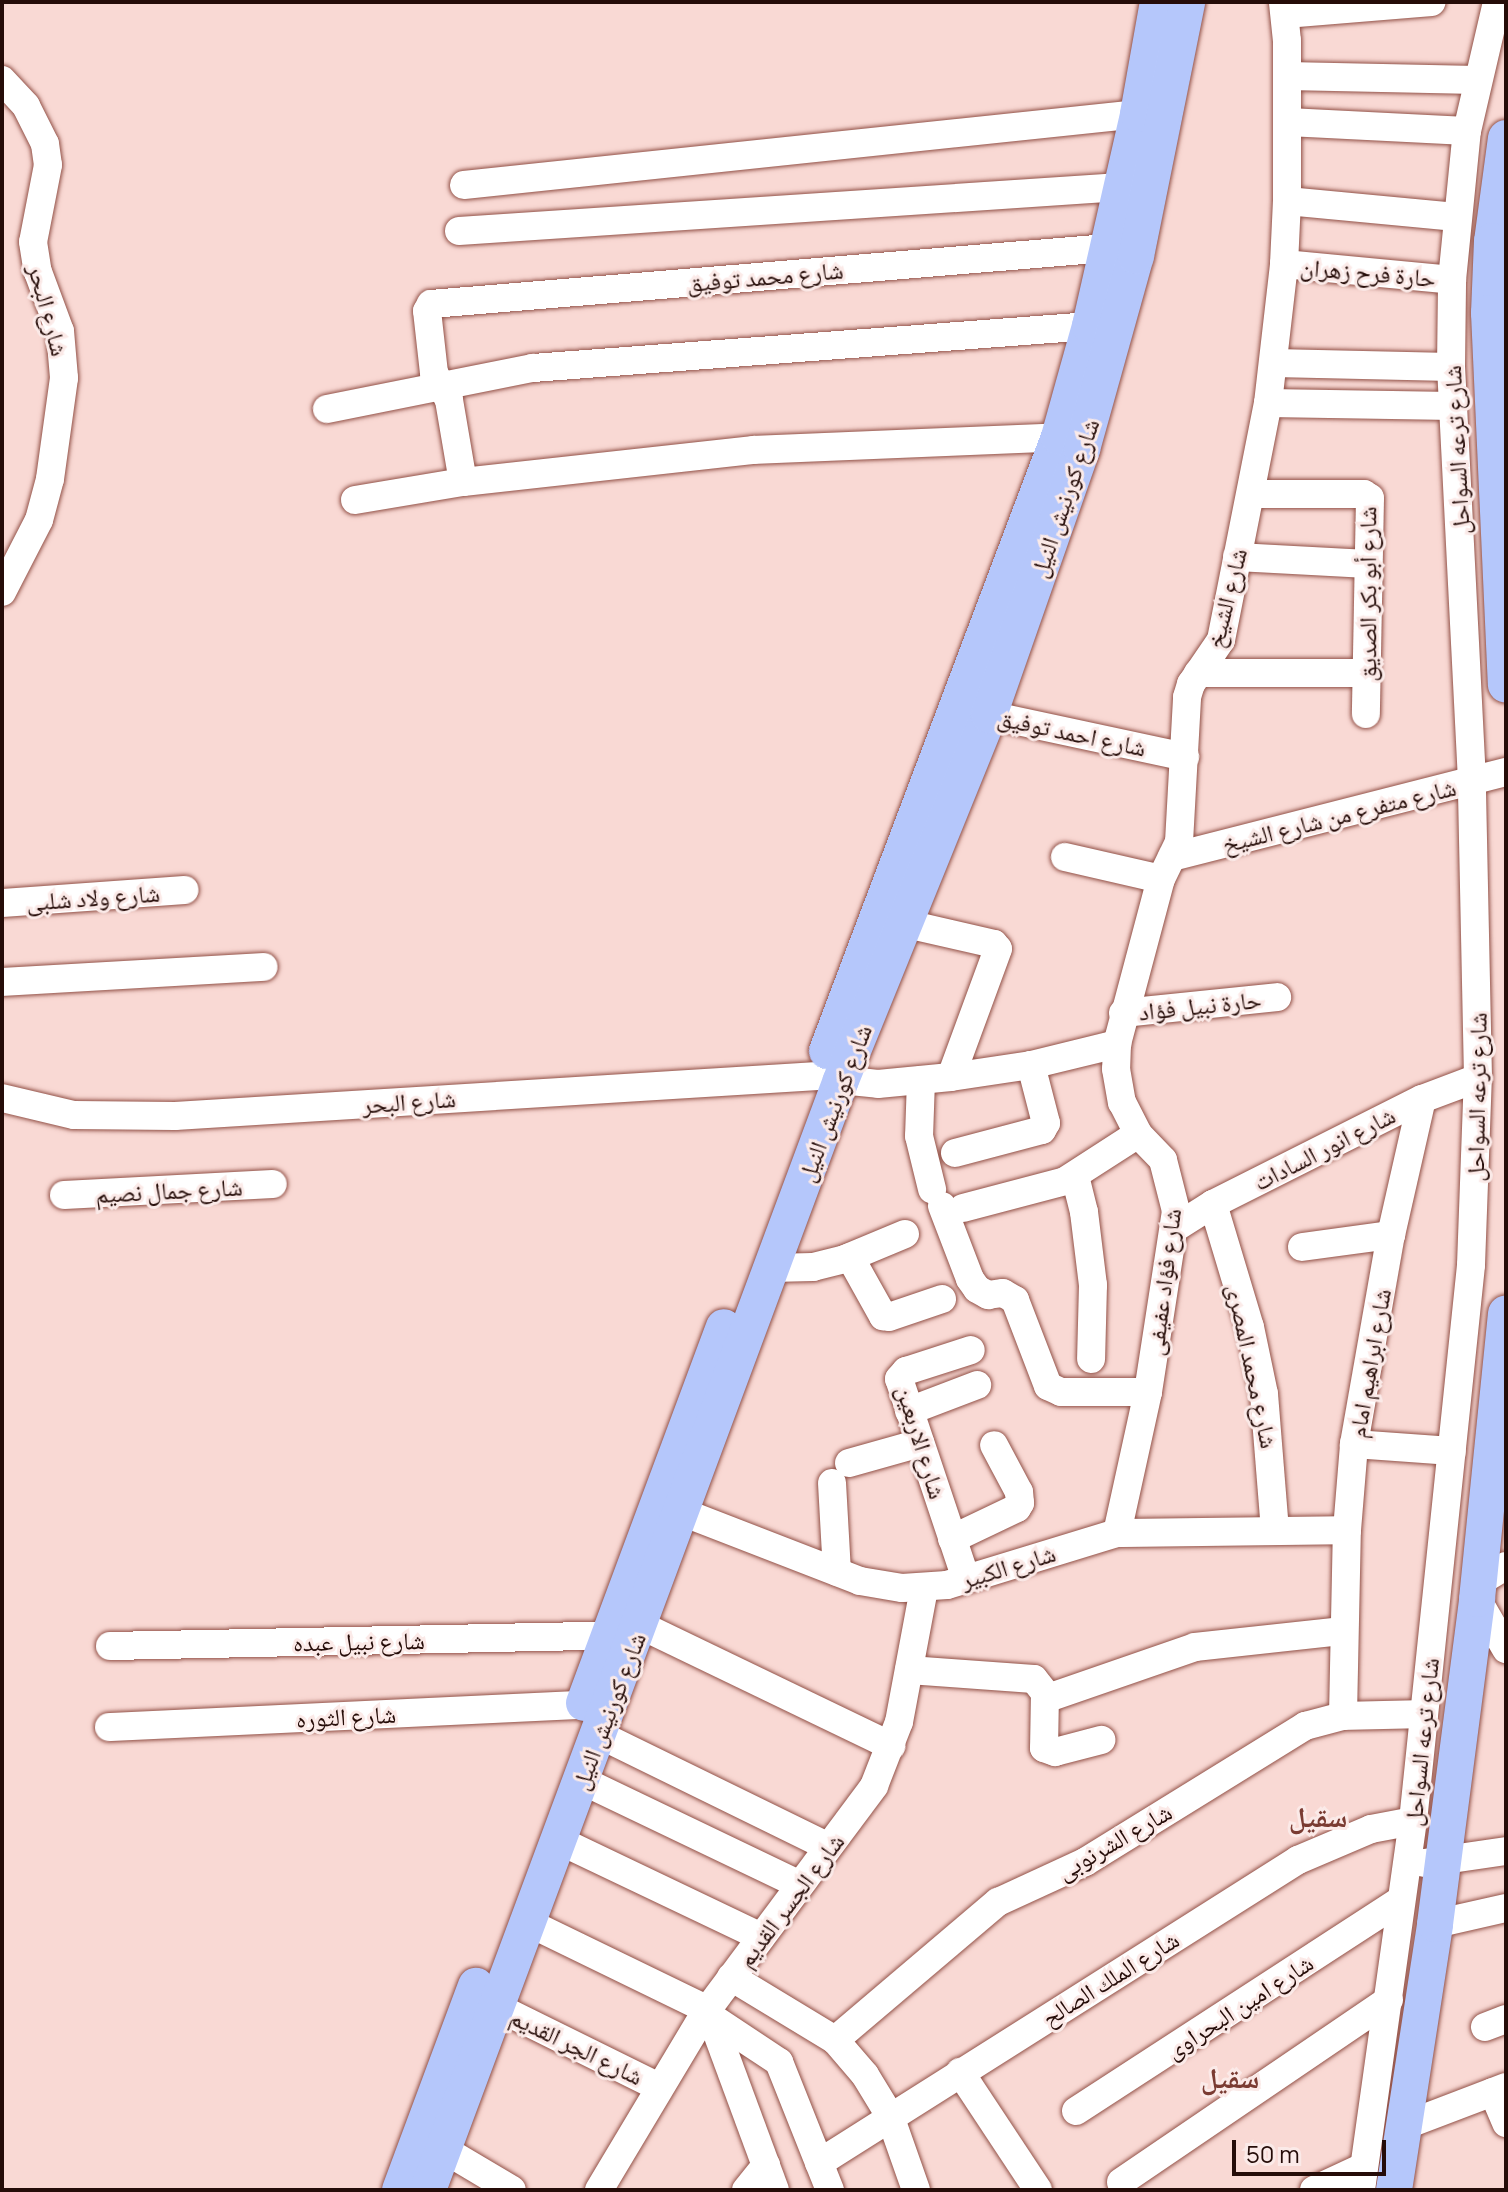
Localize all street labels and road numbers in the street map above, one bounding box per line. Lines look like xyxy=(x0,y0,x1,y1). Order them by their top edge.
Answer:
street label: حارة فرح زهران xyxy=(1299,252,1437,292)
street label: شارع محمد توفيق xyxy=(686,255,844,297)
street label: شارع البحر xyxy=(23,261,75,359)
street label: شارع ترعه السواحل xyxy=(1437,365,1475,535)
street label: شارع كورنيش النيل xyxy=(1023,415,1105,581)
street label: شارع أبو بكر الصديق xyxy=(1353,506,1381,682)
street label: شارع الشيخ xyxy=(1200,545,1252,651)
street label: شارع احمد توفيق xyxy=(995,702,1149,762)
street label: شارع متفرع من شارع الشيخ xyxy=(1219,772,1459,858)
street label: شارع ولاد شلبى xyxy=(25,878,161,916)
street label: حارة نبيل فؤاد xyxy=(1137,984,1263,1026)
street label: شارع ترعه السواحل xyxy=(1460,1012,1492,1182)
street label: شارع كورنيش النيل xyxy=(791,1020,877,1186)
street label: شارع البحر xyxy=(361,1083,457,1119)
street label: شارع انور السادات xyxy=(1248,1100,1400,1196)
street label: شارع جمال نصيم xyxy=(95,1172,243,1208)
street label: شارع فؤاد عفيفى xyxy=(1140,1207,1186,1357)
street label: شارع محمد المصرى xyxy=(1222,1281,1284,1451)
street label: شارع ابراهيم امام xyxy=(1342,1286,1396,1440)
street label: شارع الاربعين xyxy=(891,1382,953,1502)
street label: شارع الكبير xyxy=(957,1538,1059,1594)
street label: شارع نبيل عبده xyxy=(293,1625,425,1657)
street label: شارع كورنيش النيل xyxy=(565,1628,651,1794)
street label: شارع ترعه السواحل xyxy=(1398,1656,1444,1828)
street label: شارع الثوره xyxy=(295,1699,397,1733)
street label: شارع الشرنوبى xyxy=(1051,1797,1177,1885)
street label: شارع الجسر القديم xyxy=(730,1827,850,1973)
street label: شارع الملك الصالح xyxy=(1036,1924,1184,2032)
street label: شارع امين البحراوى xyxy=(1160,1948,1318,2064)
street label: شارع الجر القديم xyxy=(506,2001,648,2091)

